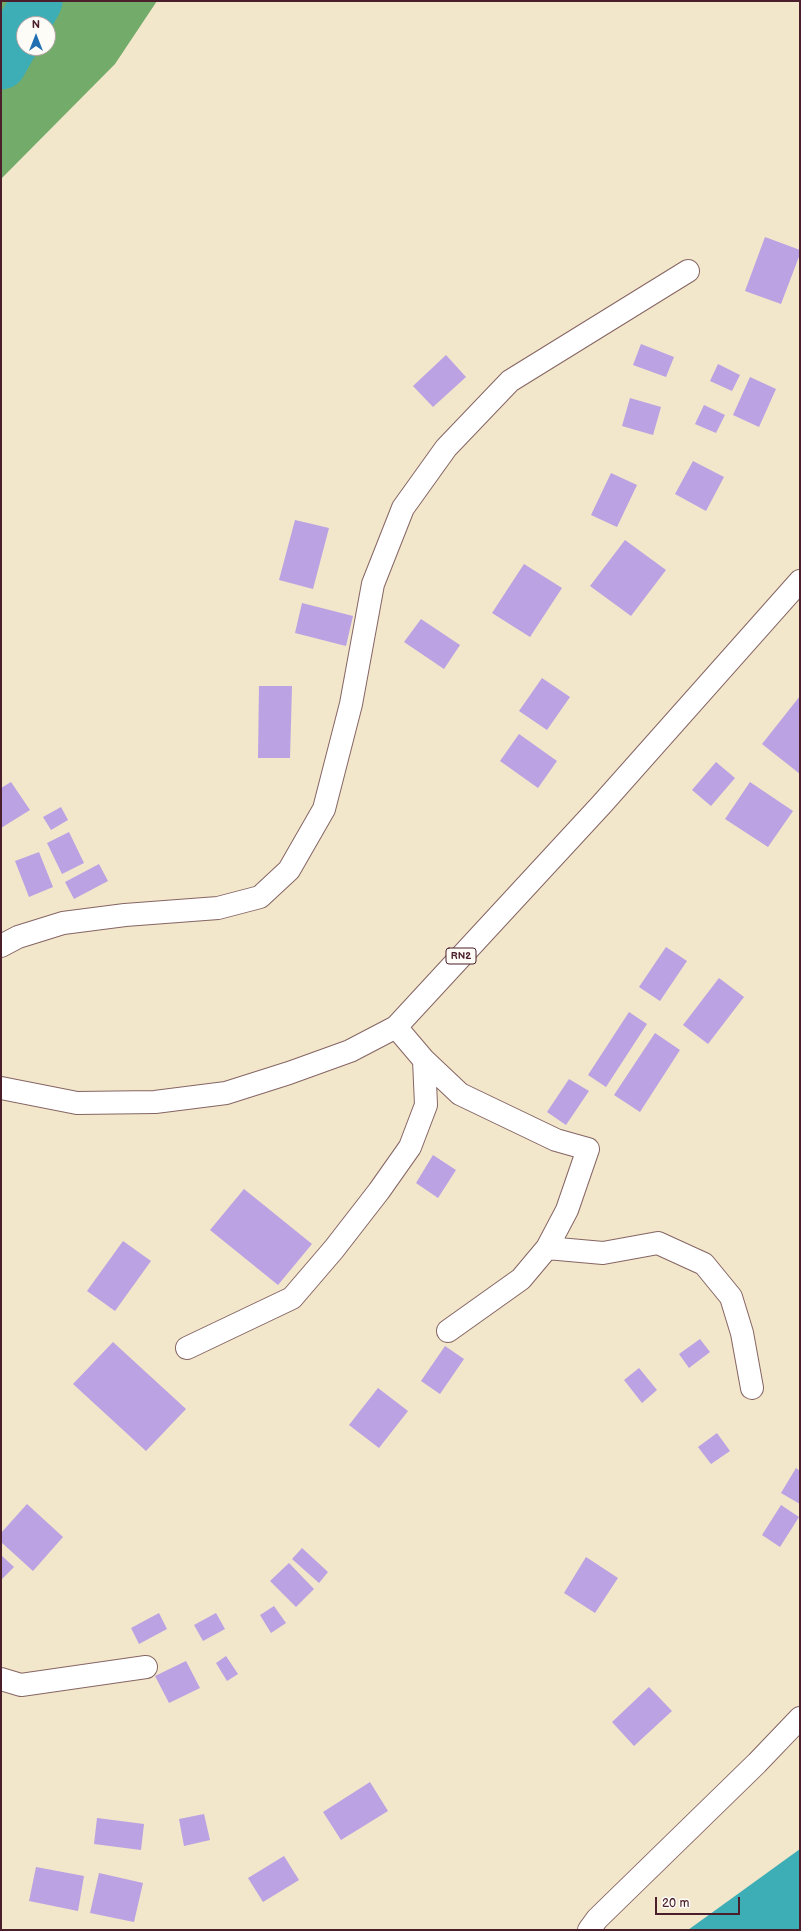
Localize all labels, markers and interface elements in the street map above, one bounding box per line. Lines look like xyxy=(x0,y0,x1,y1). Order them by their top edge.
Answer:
north arrow xyxy=(16,16,56,56)
text: N xyxy=(32,18,40,31)
road number: RN2 xyxy=(446,948,476,964)
scale bar xyxy=(657,1889,742,1915)
text: 20 m xyxy=(662,1896,689,1911)

